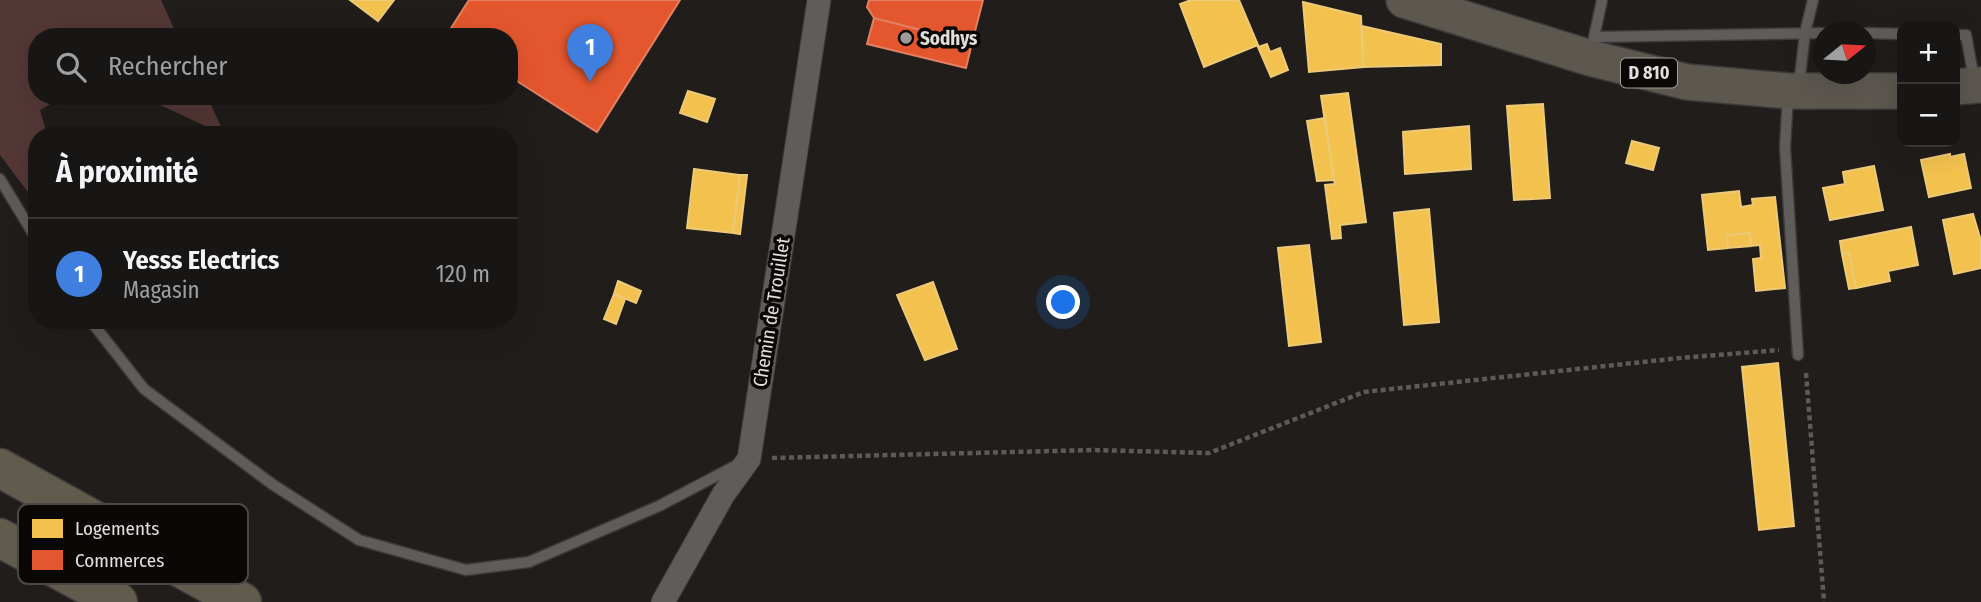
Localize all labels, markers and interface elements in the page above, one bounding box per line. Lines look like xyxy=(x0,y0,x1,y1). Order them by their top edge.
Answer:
north arrow xyxy=(1813,21,1876,84)
map controls xyxy=(1897,21,1960,147)
button: + xyxy=(1897,21,1960,84)
pin: 1 xyxy=(567,24,613,82)
place label: Sodhys xyxy=(920,27,978,50)
search box xyxy=(28,28,518,105)
marker: Sodhys xyxy=(898,30,914,46)
icon: search xyxy=(52,48,90,86)
text: Rechercher xyxy=(108,51,227,82)
road number: D 810 xyxy=(1621,58,1677,88)
button: − xyxy=(1897,84,1960,147)
text: À proximité xyxy=(56,154,198,190)
street label: Chemin de Trouillet xyxy=(748,235,795,389)
text: Yesss Electrics xyxy=(123,245,279,276)
text: 1 xyxy=(74,260,84,288)
text: 120 m xyxy=(436,260,490,288)
text: Magasin xyxy=(123,276,200,304)
your location xyxy=(1046,285,1080,319)
legend xyxy=(18,504,248,584)
text: Logements xyxy=(75,517,159,540)
text: Commerces xyxy=(75,549,164,572)

